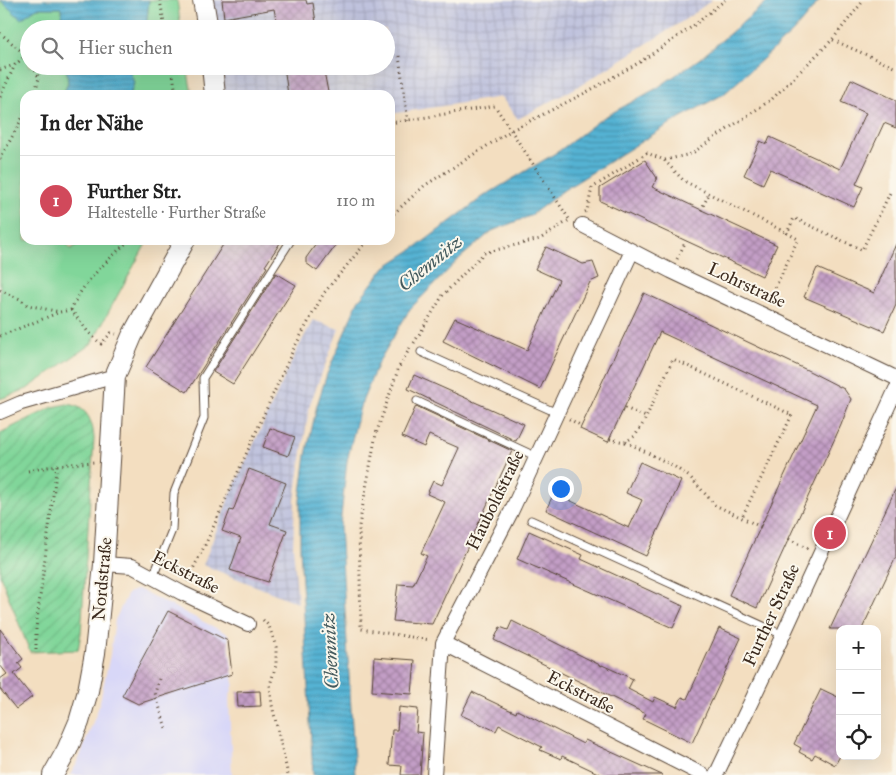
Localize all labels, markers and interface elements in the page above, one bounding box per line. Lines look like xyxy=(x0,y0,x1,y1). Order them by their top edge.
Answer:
search box xyxy=(20,20,395,75)
icon: search xyxy=(38,34,66,62)
text: Hier suchen xyxy=(78,36,172,59)
text: In der Nähe xyxy=(40,110,143,136)
text: Further Str. xyxy=(87,180,181,203)
text: 1 xyxy=(53,191,59,210)
text: 110 m xyxy=(336,191,375,210)
text: Haltestelle · Further Straße xyxy=(87,203,266,222)
water label: Chemnitz xyxy=(393,230,467,296)
street label: Lohrstraße xyxy=(705,257,789,313)
street label: Hauboldstraße xyxy=(461,446,529,554)
your location xyxy=(548,476,574,502)
pin: 1 xyxy=(814,514,846,552)
street label: Nordstraße xyxy=(87,536,117,622)
street label: Eckstraße xyxy=(148,546,224,598)
street label: Further Straße xyxy=(738,560,804,670)
water label: Chemnitz xyxy=(317,612,343,690)
map controls xyxy=(836,625,881,760)
button: + xyxy=(836,625,881,670)
street label: Eckstraße xyxy=(543,666,619,718)
button: − xyxy=(836,670,881,715)
button: locate xyxy=(836,715,881,760)

